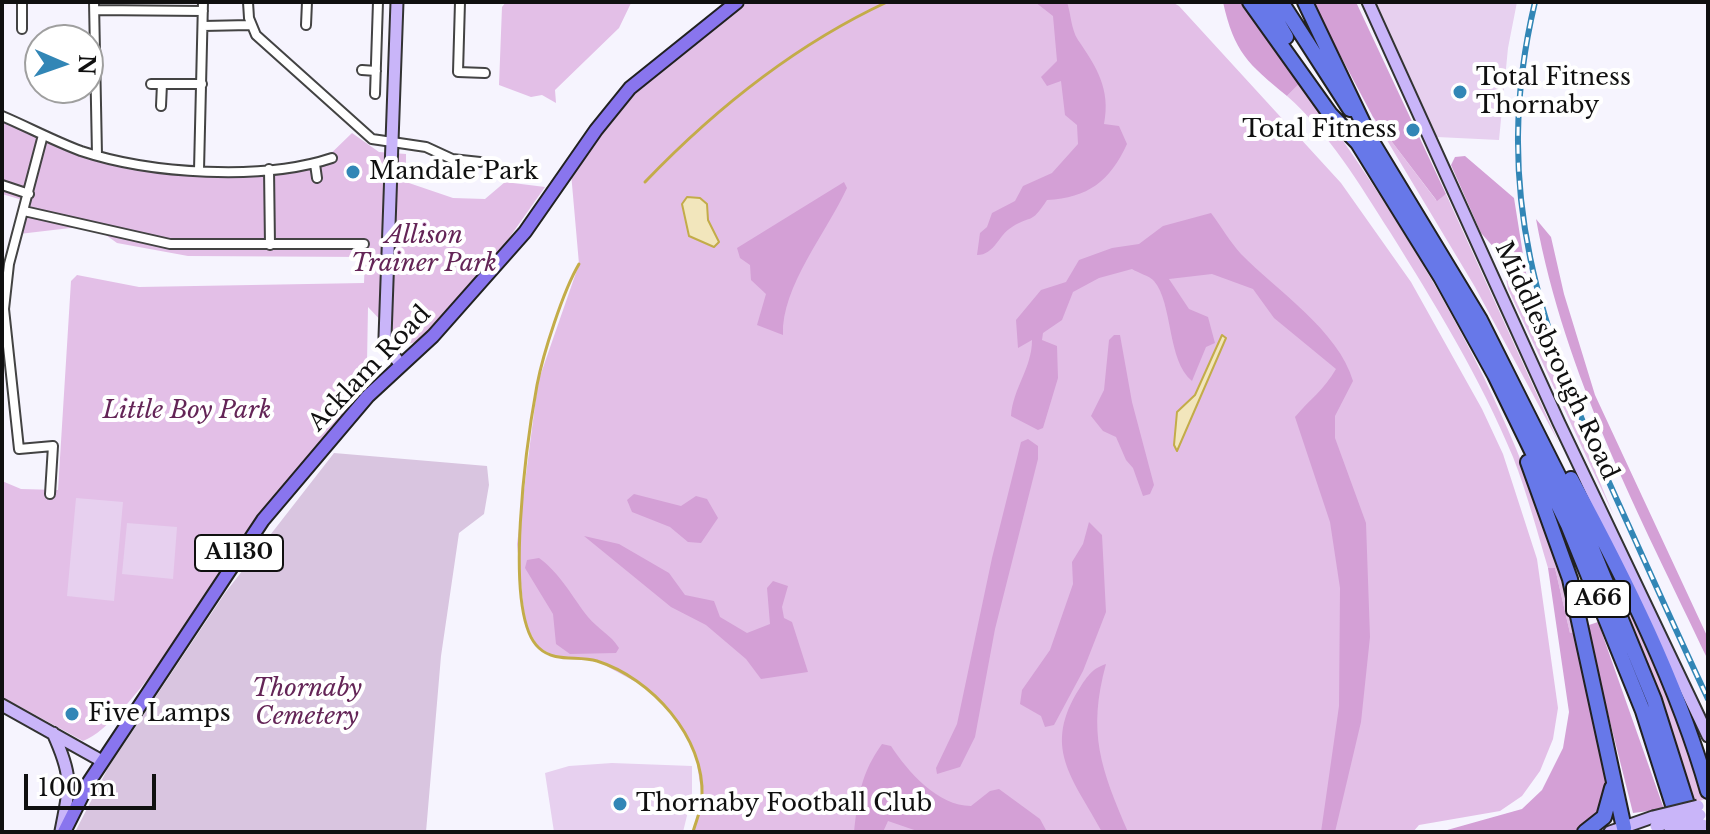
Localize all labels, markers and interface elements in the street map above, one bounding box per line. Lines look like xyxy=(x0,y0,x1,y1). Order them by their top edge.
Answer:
north arrow xyxy=(24,24,104,104)
text: N xyxy=(73,54,100,76)
place label: Total Fitness Thornaby xyxy=(1476,64,1631,120)
marker: Total Fitness Thornaby xyxy=(1451,83,1469,101)
place label: Total Fitness xyxy=(1242,116,1397,144)
marker: Total Fitness xyxy=(1404,121,1422,139)
place label: Mandale Park xyxy=(369,158,539,186)
marker: Mandale Park xyxy=(344,163,362,181)
park label: Allison Trainer Park xyxy=(351,222,497,278)
street label: Middlesbrough Road xyxy=(1488,237,1624,485)
street label: Acklam Road xyxy=(303,300,437,438)
park label: Little Boy Park xyxy=(103,397,271,425)
road number: A1130 xyxy=(195,535,283,571)
road number: A66 xyxy=(1566,581,1630,617)
park label: Thornaby Cemetery xyxy=(252,675,362,731)
place label: Five Lamps xyxy=(88,700,231,728)
marker: Five Lamps xyxy=(63,705,81,723)
scale bar xyxy=(28,758,160,808)
text: 100 m xyxy=(38,773,116,802)
place label: Thornaby Football Club xyxy=(636,790,932,818)
marker: Thornaby Football Club xyxy=(611,795,629,813)

